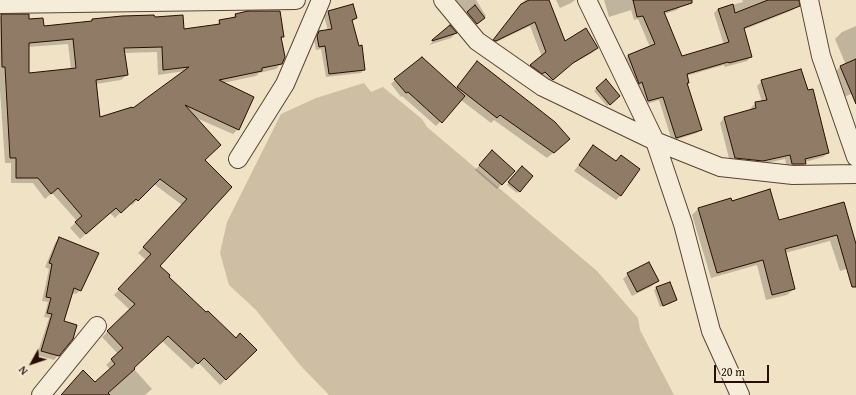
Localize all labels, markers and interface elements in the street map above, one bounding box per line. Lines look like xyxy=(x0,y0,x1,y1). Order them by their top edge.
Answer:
north arrow xyxy=(12,343,52,383)
scale bar xyxy=(716,357,771,383)
text: N xyxy=(14,363,31,379)
text: 20 m xyxy=(721,363,745,380)

